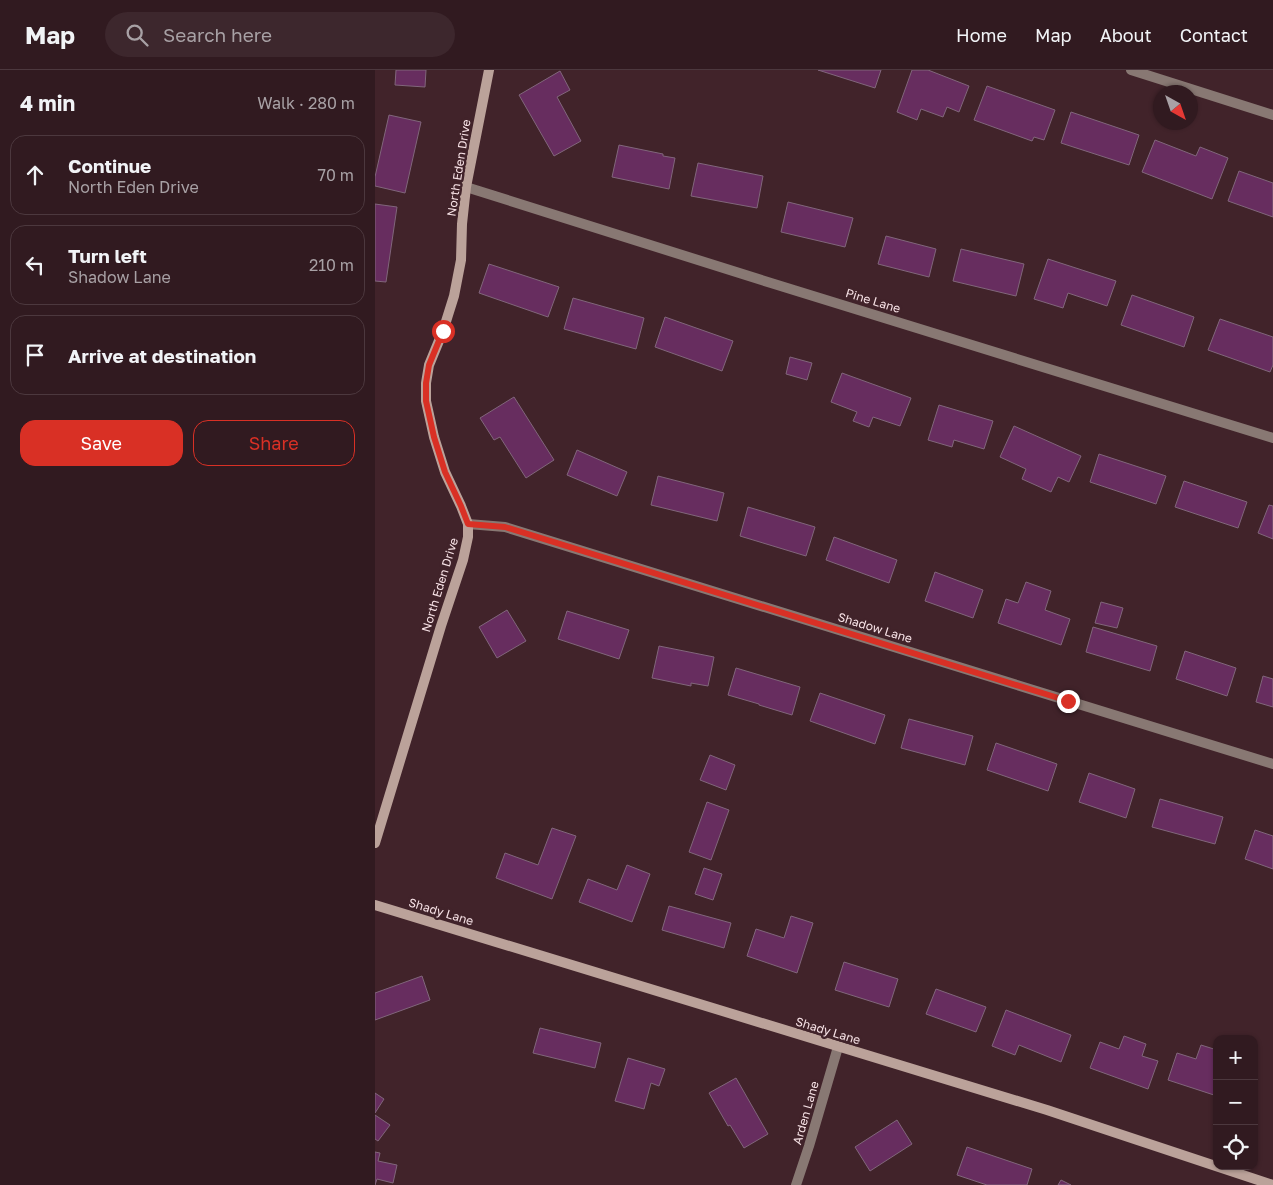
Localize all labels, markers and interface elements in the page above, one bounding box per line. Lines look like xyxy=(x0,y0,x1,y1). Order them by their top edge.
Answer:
search box xyxy=(105,12,455,57)
text: Map xyxy=(25,20,75,49)
icon: search xyxy=(123,21,151,49)
text: Search here xyxy=(163,23,272,46)
text: Home xyxy=(956,24,1007,46)
text: Map xyxy=(1035,24,1072,46)
text: About xyxy=(1100,24,1152,46)
text: Contact xyxy=(1180,24,1248,46)
north arrow xyxy=(1153,85,1198,130)
text: 4 min xyxy=(20,90,75,116)
text: Walk · 280 m xyxy=(257,93,355,113)
street label: North Eden Drive xyxy=(443,118,474,218)
text: Continue xyxy=(68,154,151,177)
icon: ahead xyxy=(21,161,49,189)
text: 70 m xyxy=(317,165,354,185)
text: North Eden Drive xyxy=(68,177,199,197)
text: Turn left xyxy=(68,244,147,267)
icon: left xyxy=(21,251,49,279)
text: 210 m xyxy=(309,255,354,275)
text: Shadow Lane xyxy=(68,267,171,287)
street label: Pine Lane xyxy=(844,285,902,316)
route start xyxy=(432,320,455,343)
icon: arrive xyxy=(21,341,49,369)
text: Arrive at destination xyxy=(68,344,256,367)
button: Save xyxy=(20,420,183,466)
button: Share xyxy=(193,420,355,466)
street label: North Eden Drive xyxy=(418,536,461,634)
street label: Shadow Lane xyxy=(836,609,914,646)
route end xyxy=(1057,690,1080,713)
street label: Shady Lane xyxy=(407,895,475,929)
street label: Shady Lane xyxy=(794,1014,862,1048)
map controls xyxy=(1213,1035,1258,1170)
button: + xyxy=(1213,1035,1258,1080)
street label: Arden Lane xyxy=(789,1079,822,1146)
button: − xyxy=(1213,1080,1258,1125)
button: locate xyxy=(1213,1125,1258,1170)

